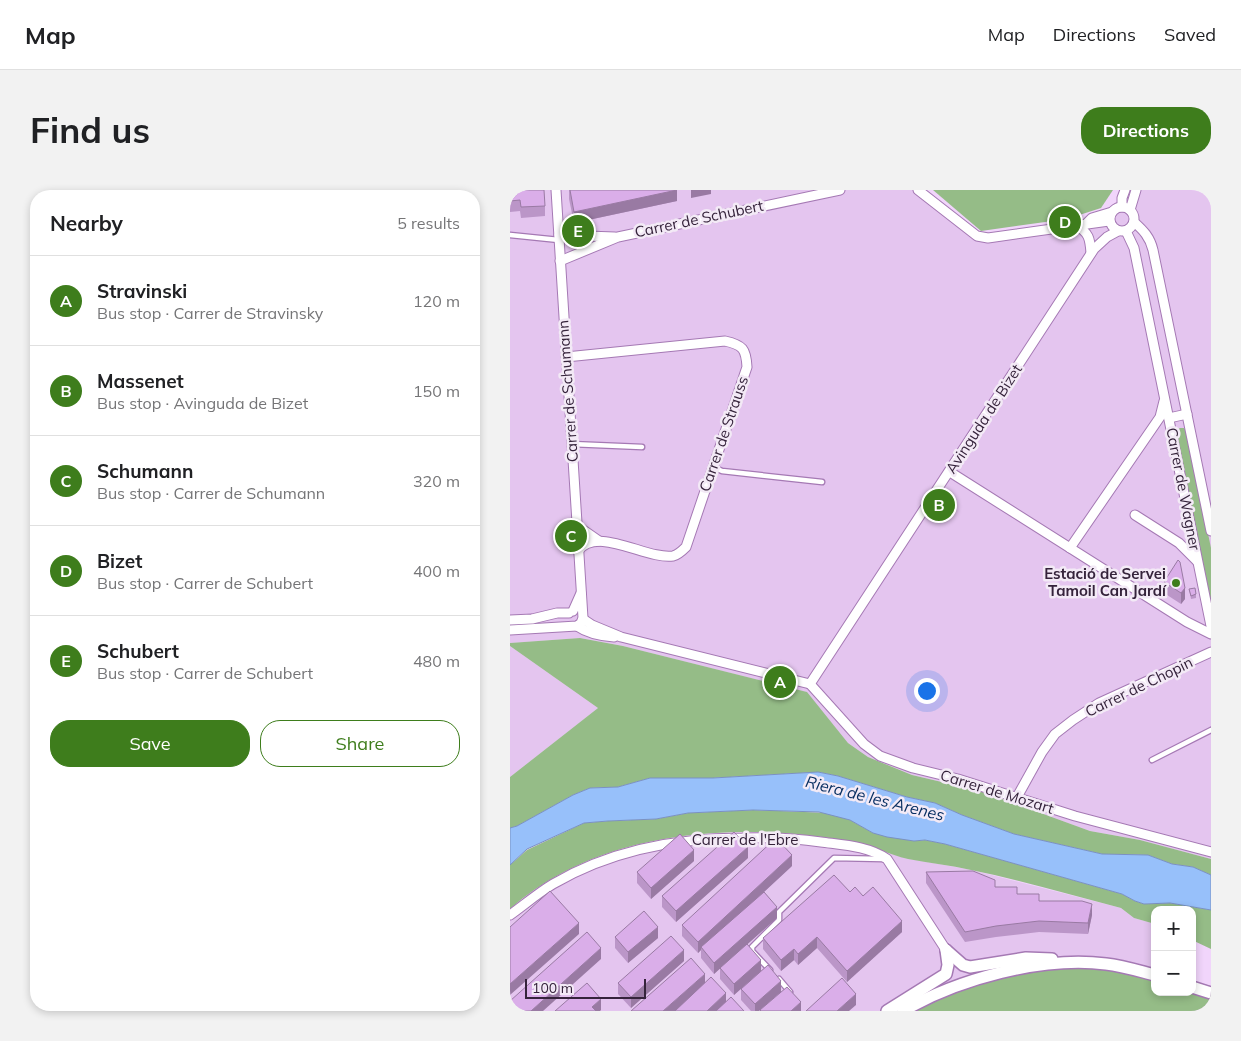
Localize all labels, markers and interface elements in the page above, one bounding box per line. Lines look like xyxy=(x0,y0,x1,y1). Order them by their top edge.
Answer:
text: Map xyxy=(25,20,76,50)
text: Map xyxy=(988,23,1025,46)
text: Directions xyxy=(1053,23,1136,46)
text: Saved xyxy=(1164,23,1216,46)
button: Directions xyxy=(1081,107,1211,154)
text: Find us xyxy=(30,108,150,152)
street label: Carrer de Schubert xyxy=(633,196,765,241)
pin: D xyxy=(1049,203,1081,241)
text: Nearby xyxy=(50,210,123,236)
pin: E xyxy=(562,212,594,250)
text: 5 results xyxy=(397,213,460,233)
text: Stravinski xyxy=(97,279,187,303)
text: A xyxy=(60,291,72,311)
text: 120 m xyxy=(413,291,460,311)
text: Bus stop · Carrer de Stravinsky xyxy=(97,303,323,323)
street label: Carrer de Schumann xyxy=(553,319,582,463)
street label: Avinguda de Bizet xyxy=(941,361,1026,477)
text: Massenet xyxy=(97,369,184,393)
street label: Carrer de Strauss xyxy=(695,374,752,494)
text: B xyxy=(60,381,72,401)
text: 150 m xyxy=(413,381,460,401)
text: Bus stop · Avinguda de Bizet xyxy=(97,393,308,413)
street label: Carrer de Wagner xyxy=(1162,426,1205,552)
text: Schumann xyxy=(97,459,193,483)
text: C xyxy=(61,471,71,491)
text: 320 m xyxy=(413,471,460,491)
text: Bus stop · Carrer de Schumann xyxy=(97,483,325,503)
pin: B xyxy=(923,486,955,524)
pin: C xyxy=(555,517,587,555)
text: Bizet xyxy=(97,549,142,573)
text: D xyxy=(60,561,72,581)
text: 400 m xyxy=(413,561,460,581)
place label: Estació de Servei Tamoil Can Jardí xyxy=(1044,564,1167,600)
text: Bus stop · Carrer de Schubert xyxy=(97,573,313,593)
marker: Estació de Servei Tamoil Can Jardí xyxy=(1170,577,1182,589)
text: Schubert xyxy=(97,639,179,663)
text: E xyxy=(61,651,71,671)
text: 480 m xyxy=(413,651,460,671)
street label: Carrer de Chopin xyxy=(1082,652,1196,721)
text: Bus stop · Carrer de Schubert xyxy=(97,663,313,683)
pin: A xyxy=(764,663,796,701)
your location xyxy=(914,678,940,704)
button: Save xyxy=(50,720,250,767)
button: Share xyxy=(260,720,460,767)
street label: Carrer de Mozart xyxy=(938,765,1056,818)
water label: Riera de les Arenes xyxy=(804,771,947,825)
street label: Carrer de l'Ebre xyxy=(692,830,798,849)
map controls xyxy=(1151,906,1196,996)
button: + xyxy=(1151,906,1196,951)
button: − xyxy=(1151,951,1196,996)
scale bar xyxy=(525,976,646,999)
text: 100 m xyxy=(532,979,573,997)

